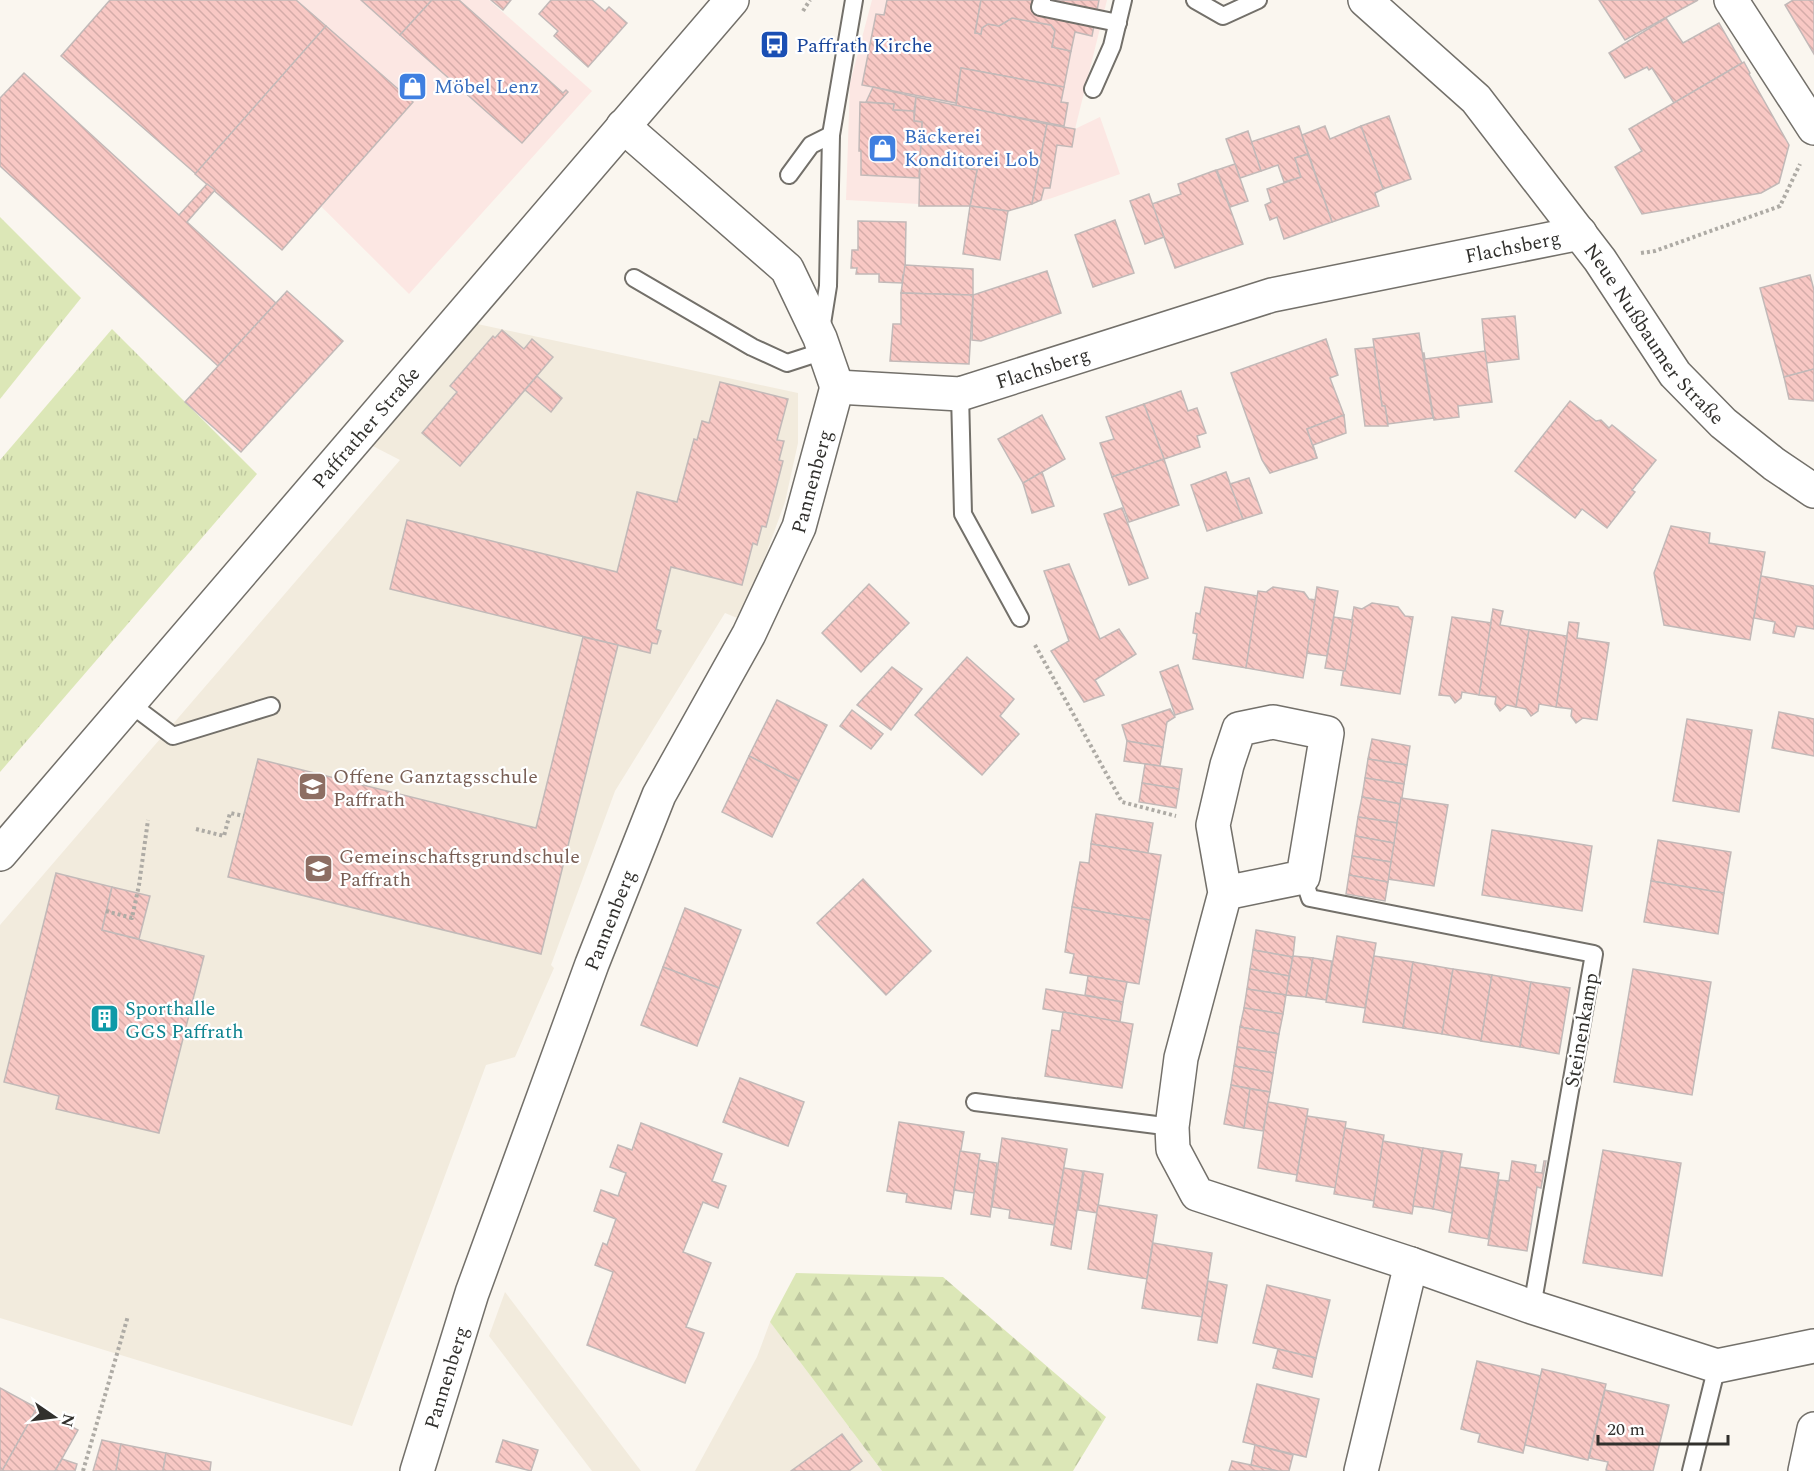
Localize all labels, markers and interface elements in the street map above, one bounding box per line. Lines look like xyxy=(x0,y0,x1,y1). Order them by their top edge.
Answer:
bus stop icon: Paffrath Kirche xyxy=(759,29,791,61)
place label: Paffrath Kirche xyxy=(796,31,933,61)
shop icon: Möbel Lenz xyxy=(397,70,429,102)
place label: Möbel Lenz xyxy=(434,72,539,102)
place label: Bäckerei Konditorei Lob xyxy=(904,122,1039,175)
shop icon: Bäckerei Konditorei Lob xyxy=(867,132,899,164)
street label: Flachsberg xyxy=(1462,223,1563,272)
street label: Neue Nußbaumer Straße xyxy=(1576,237,1731,432)
street label: Flachsberg xyxy=(992,340,1094,398)
street label: Paffrather Straße xyxy=(305,360,428,496)
street label: Pannenberg xyxy=(784,426,841,537)
place label: Offene Ganztagsschule Paffrath xyxy=(333,762,538,815)
school or university icon: Offene Ganztagsschule Paffrath xyxy=(296,771,328,803)
place label: Gemeinschaftsgrundschule Paffrath xyxy=(339,842,580,895)
school or university icon: Gemeinschaftsgrundschule Paffrath xyxy=(302,852,334,884)
street label: Pannenberg xyxy=(577,865,644,975)
street label: Steinenkamp xyxy=(1557,970,1607,1090)
place label: Sporthalle GGS Paffrath xyxy=(125,994,244,1047)
building icon: Sporthalle GGS Paffrath xyxy=(88,1003,120,1035)
street label: Pannenberg xyxy=(417,1322,477,1433)
north arrow xyxy=(24,1387,84,1447)
scale bar xyxy=(1598,1408,1728,1446)
text: N xyxy=(54,1411,81,1430)
text: 20 m xyxy=(1607,1416,1645,1443)

